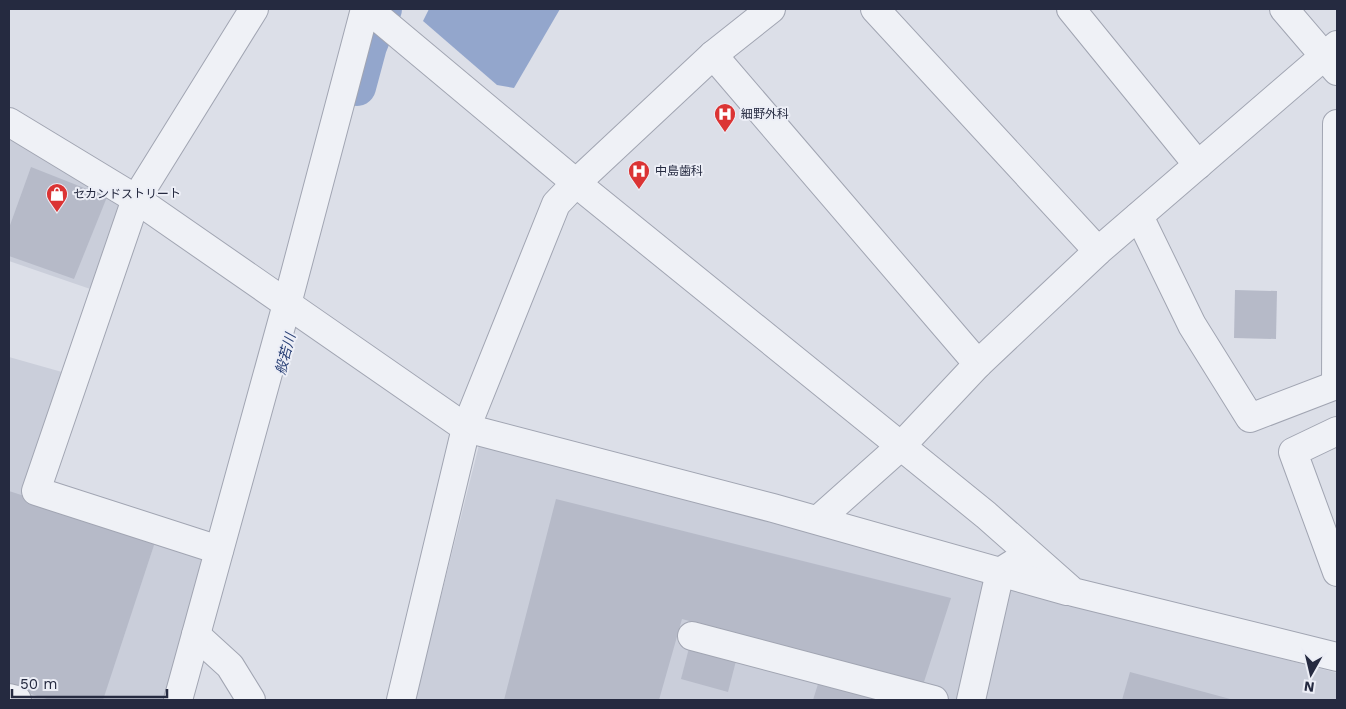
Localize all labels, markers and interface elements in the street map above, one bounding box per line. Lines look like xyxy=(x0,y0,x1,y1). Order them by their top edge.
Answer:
hospital icon: 細野外科 xyxy=(713,102,737,133)
place label: 細野外科 xyxy=(741,107,789,121)
hospital icon: 中島歯科 xyxy=(627,159,651,190)
place label: 中島歯科 xyxy=(655,164,703,178)
shop icon: セカンドストリート xyxy=(45,182,69,213)
place label: セカンドストリート xyxy=(73,187,181,201)
water label: 般若川 xyxy=(272,330,299,376)
north arrow xyxy=(1286,649,1336,699)
scale bar xyxy=(12,666,168,698)
text: 50 m xyxy=(20,675,57,693)
text: N xyxy=(1303,678,1315,696)

